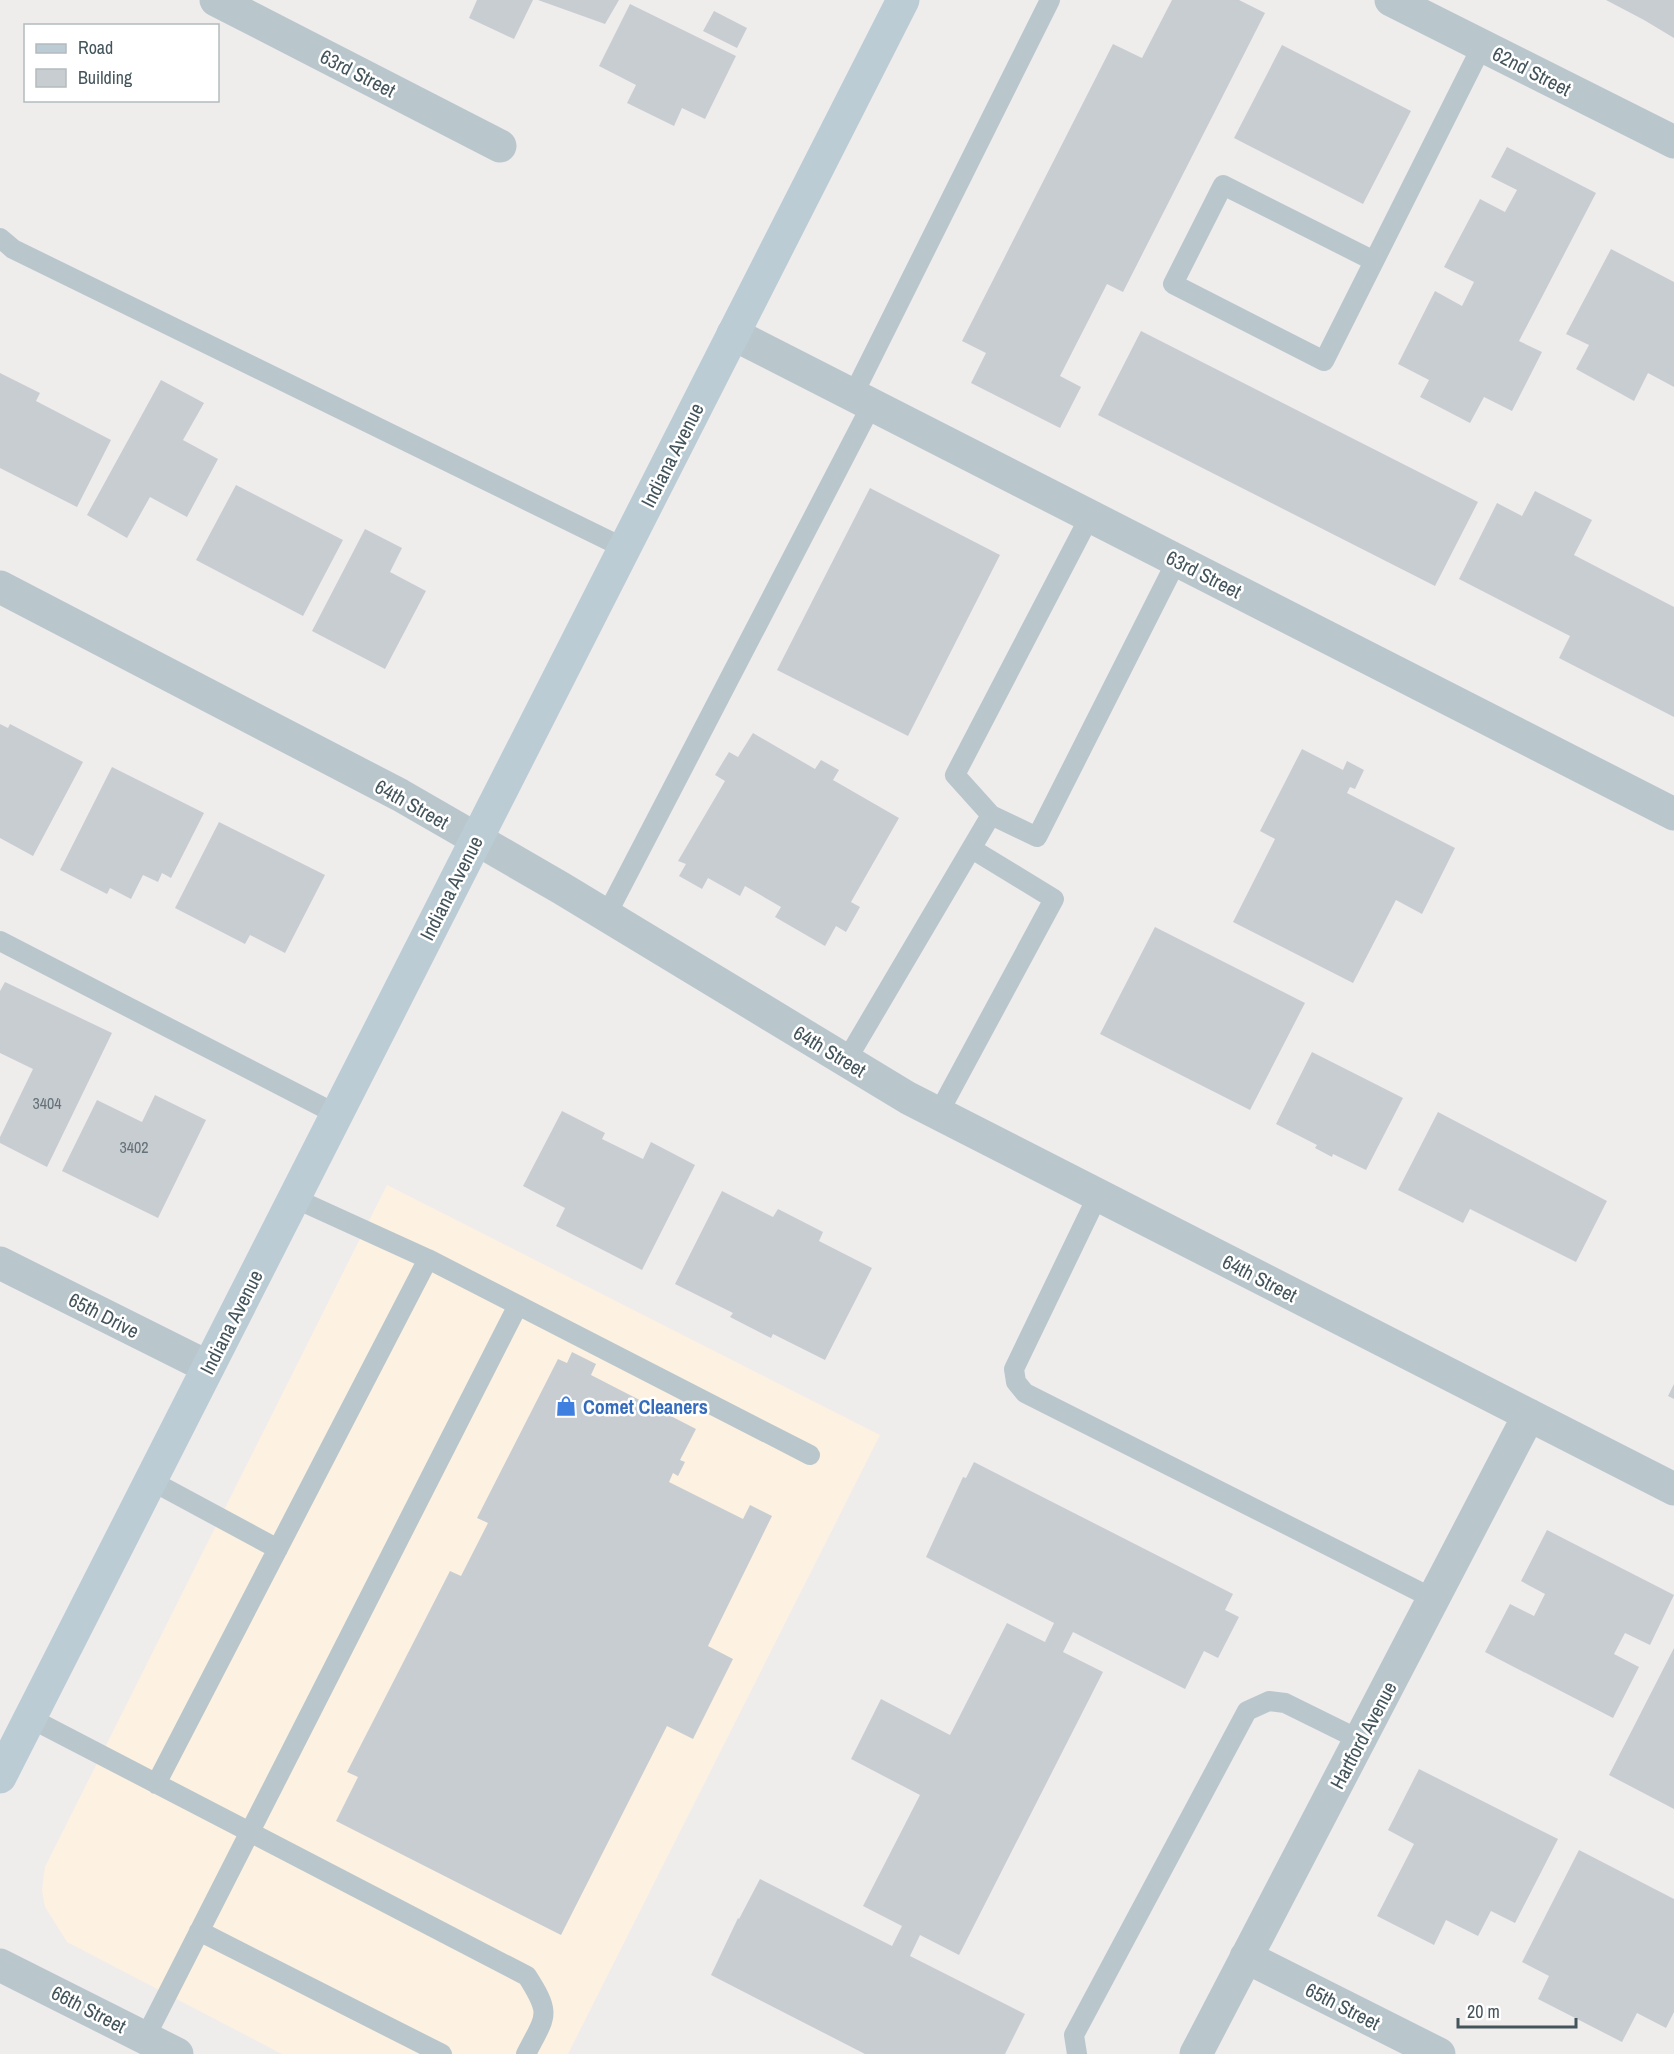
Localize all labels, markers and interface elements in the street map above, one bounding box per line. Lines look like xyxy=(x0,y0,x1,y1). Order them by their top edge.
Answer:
legend xyxy=(24,24,219,102)
text: Road xyxy=(78,35,113,60)
street label: 62nd Street xyxy=(1488,40,1576,102)
street label: 63rd Street xyxy=(316,43,401,104)
text: Building xyxy=(78,65,133,90)
street label: Indiana Avenue xyxy=(634,398,710,512)
street label: 63rd Street xyxy=(1162,544,1247,605)
street label: 64th Street xyxy=(370,773,454,835)
street label: Indiana Avenue xyxy=(413,831,489,945)
street label: 64th Street xyxy=(789,1019,872,1083)
house number: 3404 xyxy=(32,1092,62,1114)
house number: 3402 xyxy=(119,1136,149,1158)
street label: 64th Street xyxy=(1218,1248,1302,1308)
street label: Indiana Avenue xyxy=(193,1265,269,1379)
street label: 65th Drive xyxy=(64,1286,144,1344)
place label: Comet Cleaners xyxy=(583,1393,708,1420)
shop icon: Comet Cleaners xyxy=(554,1394,578,1418)
street label: Hartford Avenue xyxy=(1323,1676,1403,1794)
street label: 65th Street xyxy=(1301,1976,1385,2036)
street label: 66th Street xyxy=(47,1979,131,2039)
scale bar xyxy=(1458,1991,1576,2029)
text: 20 m xyxy=(1467,1999,1500,2024)

